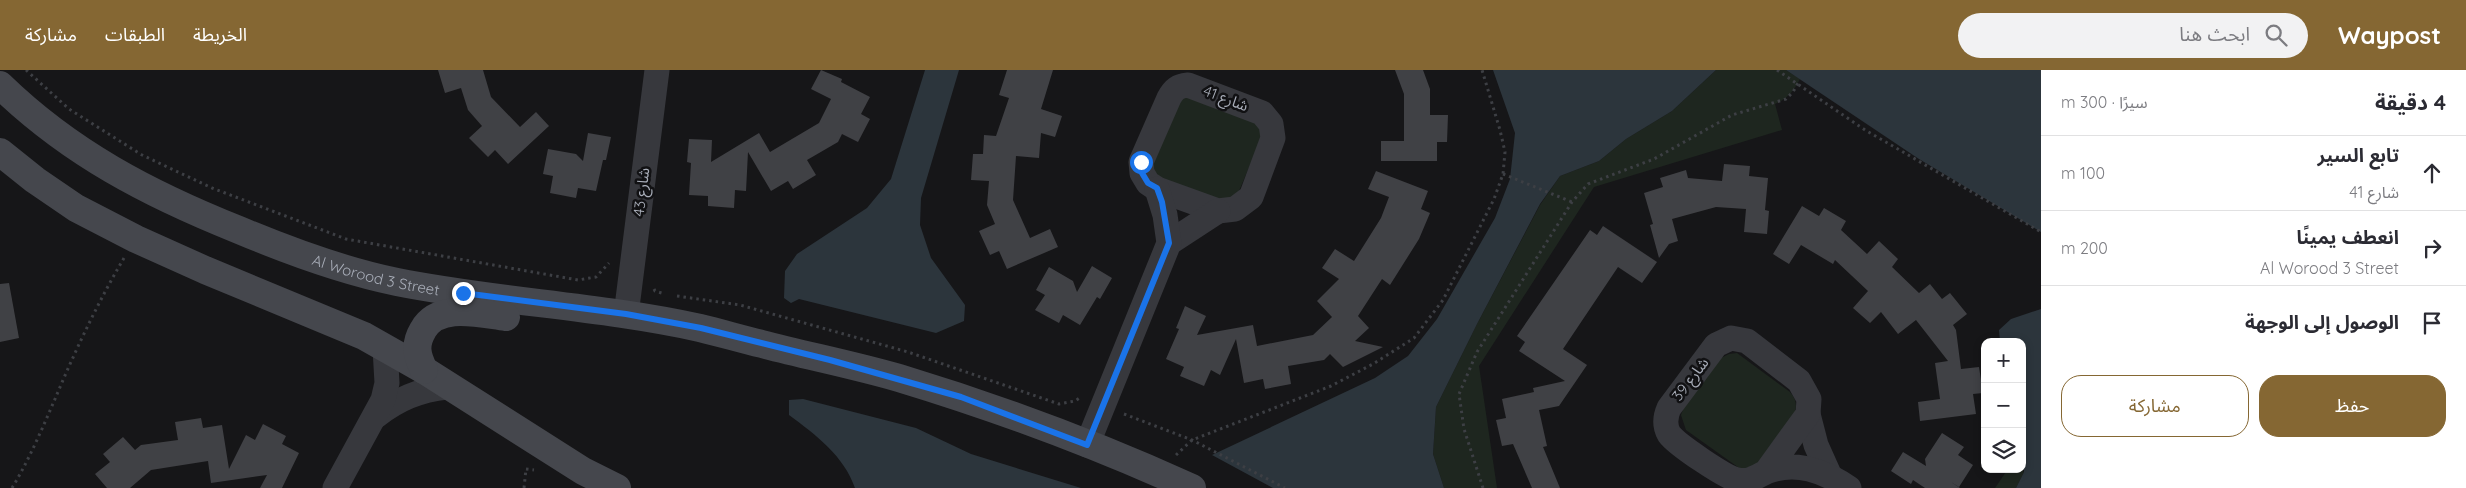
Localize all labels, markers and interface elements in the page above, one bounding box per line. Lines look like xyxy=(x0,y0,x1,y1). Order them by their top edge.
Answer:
search box xyxy=(1958,13,2308,58)
text: Waypost xyxy=(2338,20,2441,50)
icon: search xyxy=(2262,21,2290,49)
text: ابحث هنا xyxy=(2179,22,2250,46)
text: مشاركة xyxy=(25,23,77,46)
text: الطبقات xyxy=(105,23,165,46)
text: الخريطة xyxy=(193,23,247,46)
street label: شارع 41 xyxy=(1200,81,1251,118)
text: 4 دقيقة xyxy=(2375,89,2446,115)
text: سيرًا · 300 m xyxy=(2061,92,2148,112)
text: تابع السير xyxy=(2317,143,2399,167)
route start xyxy=(1130,151,1153,174)
icon: ahead xyxy=(2418,159,2446,187)
text: 100 m xyxy=(2061,163,2105,183)
street label: شارع 43 xyxy=(629,166,656,218)
text: شارع 41 xyxy=(2349,182,2399,202)
text: انعطف يمينًا xyxy=(2297,225,2399,249)
icon: right xyxy=(2418,234,2446,262)
text: 200 m xyxy=(2061,238,2108,258)
street label: Al Worood 3 Street xyxy=(310,250,441,299)
text: Al Worood 3 Street xyxy=(2260,258,2399,278)
route end xyxy=(452,282,475,305)
icon: arrive xyxy=(2418,309,2446,337)
text: الوصول إلى الوجهة xyxy=(2245,310,2399,334)
map controls xyxy=(1981,338,2026,473)
button: + xyxy=(1981,338,2026,383)
street label: شارع 39 xyxy=(1667,353,1715,406)
button: مشاركة xyxy=(2061,375,2249,437)
button: حفظ xyxy=(2259,375,2446,437)
button: − xyxy=(1981,383,2026,428)
button: layers xyxy=(1981,428,2026,473)

